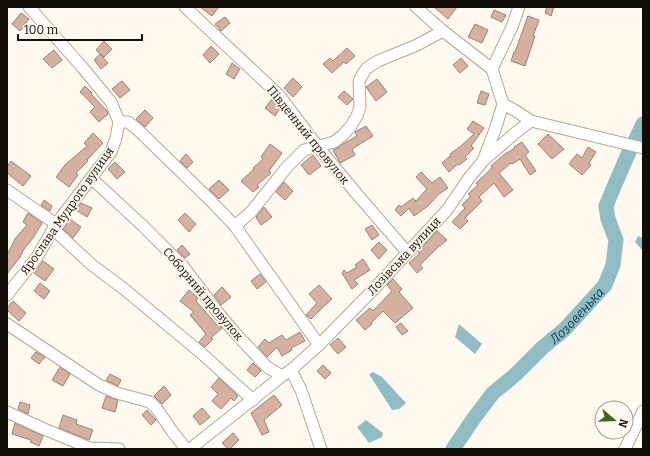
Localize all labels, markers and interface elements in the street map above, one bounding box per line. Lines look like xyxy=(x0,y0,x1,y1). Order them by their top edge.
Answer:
scale bar xyxy=(18,16,142,42)
text: 100 m xyxy=(24,23,59,37)
street label: Південний провулок xyxy=(264,83,352,187)
street label: Ярослава Мудрого вулиця xyxy=(18,144,117,277)
street label: Лозівська вулиця xyxy=(364,214,444,298)
street label: Соборний провулок xyxy=(160,245,246,343)
water label: Лозовенька xyxy=(546,285,607,347)
north arrow xyxy=(594,400,634,440)
text: N xyxy=(615,417,631,430)

